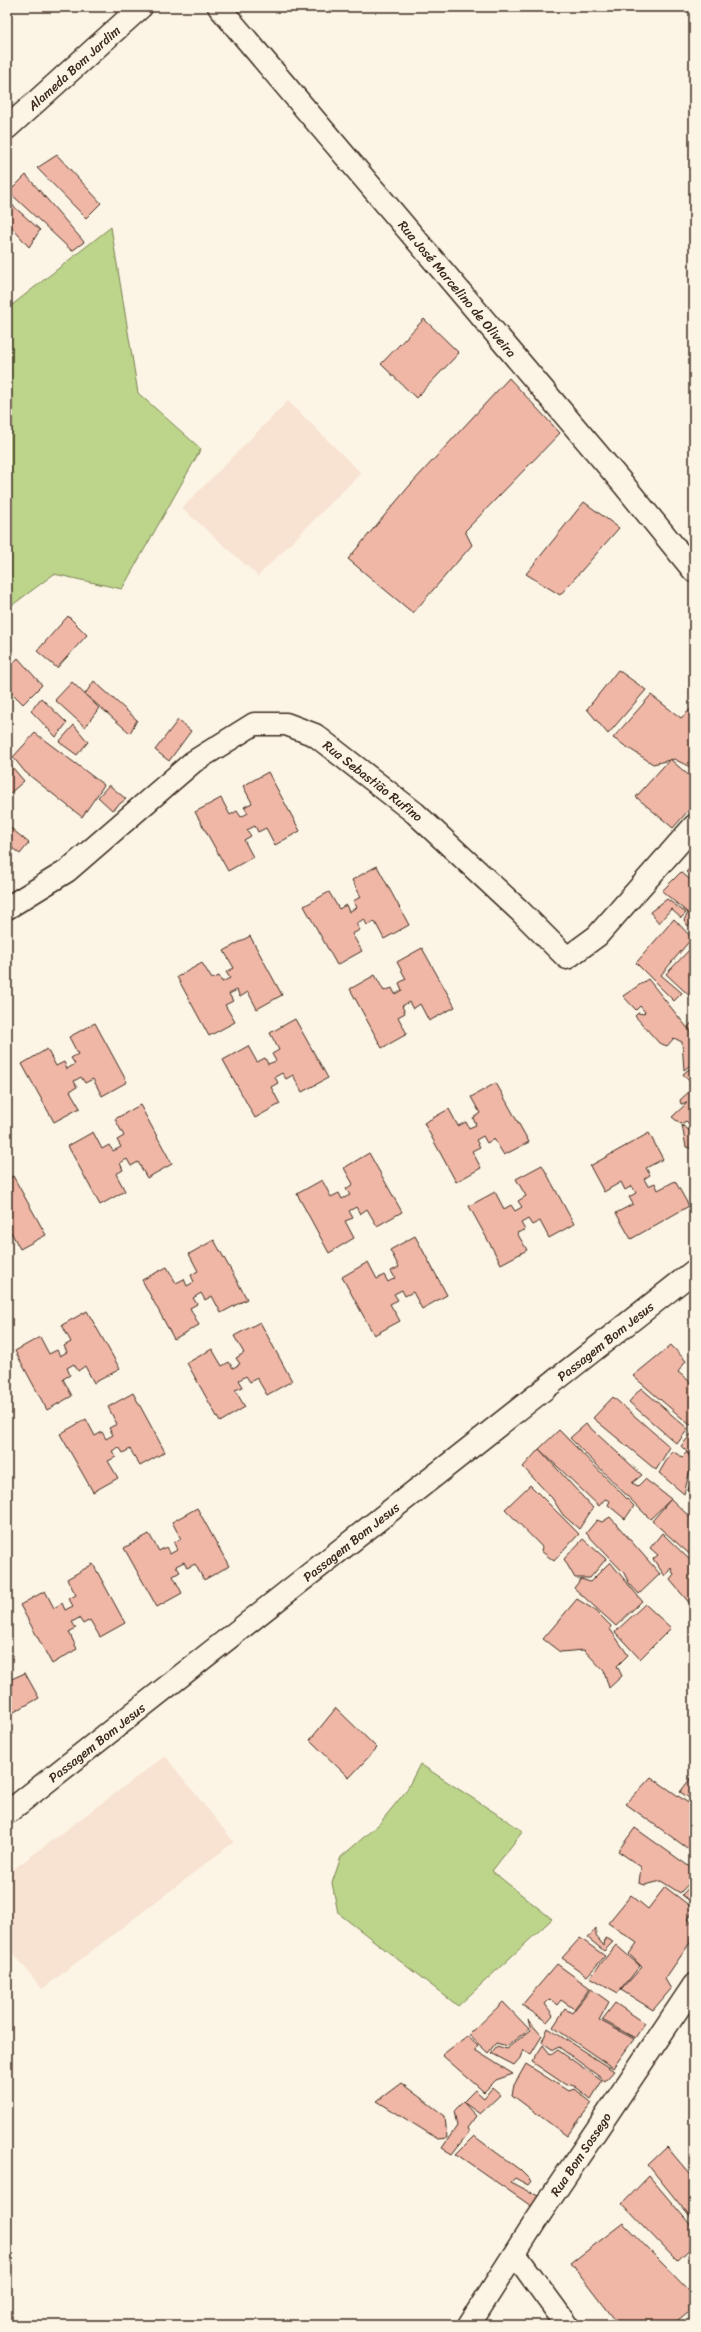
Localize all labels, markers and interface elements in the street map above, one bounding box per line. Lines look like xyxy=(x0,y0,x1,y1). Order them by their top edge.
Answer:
street label: Alameda Bom Jardim xyxy=(21,19,126,117)
street label: Rua José Marcelino de Oliveira xyxy=(392,215,523,363)
street label: Rua Sebastião Rufino xyxy=(318,734,429,827)
street label: Passagem Bom Jesus xyxy=(552,1295,660,1387)
street label: Passagem Bom Jesus xyxy=(297,1495,405,1587)
street label: Passagem Bom Jesus xyxy=(43,1696,151,1788)
street label: Rua Bom Sossego xyxy=(544,2107,617,2201)

